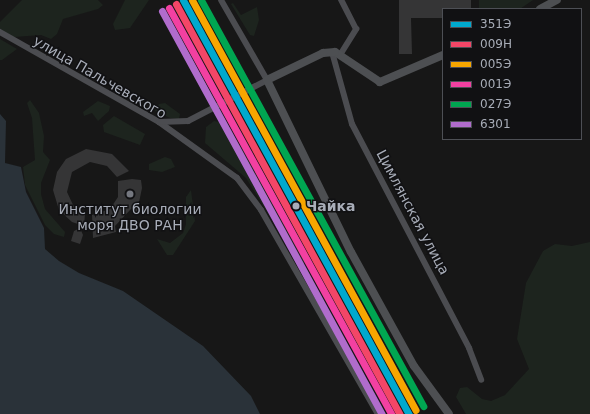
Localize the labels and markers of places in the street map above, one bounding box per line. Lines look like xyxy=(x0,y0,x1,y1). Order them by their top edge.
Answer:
marker: Институт биологии моря ДВО РАН xyxy=(125,189,135,199)
place label: Чайка xyxy=(306,198,356,214)
marker: Чайка xyxy=(289,199,303,213)
place label: Институт биологии моря ДВО РАН xyxy=(59,201,201,234)

